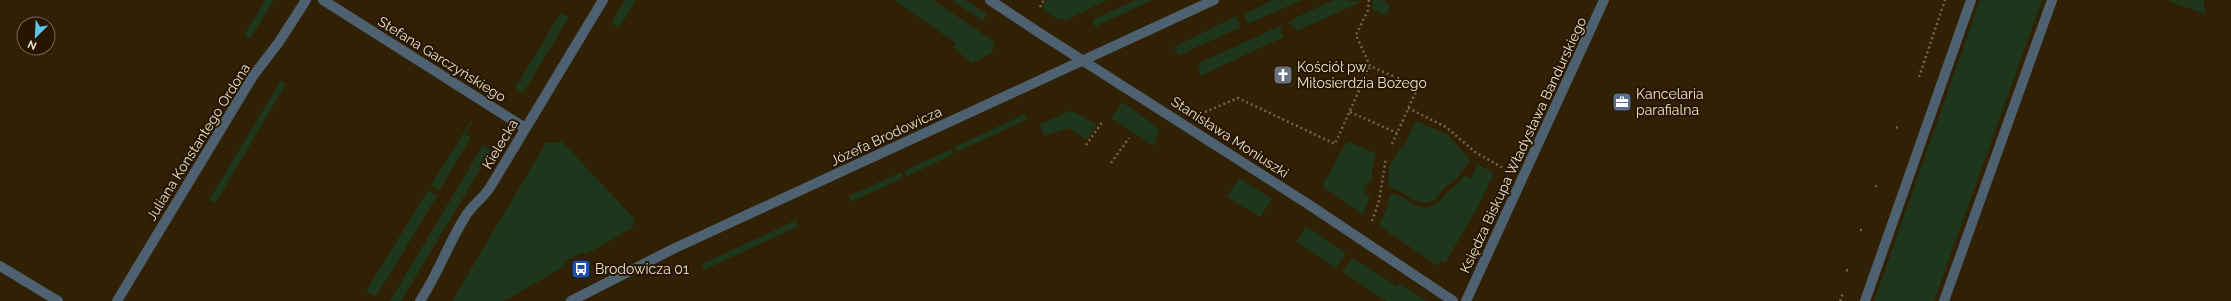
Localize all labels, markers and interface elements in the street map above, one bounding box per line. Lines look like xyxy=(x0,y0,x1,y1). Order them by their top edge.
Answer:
street label: Stefana Garczyńskiego xyxy=(375,13,509,105)
street label: Księdza Biskupa Władysława Bandurskiego xyxy=(1456,14,1590,276)
north arrow xyxy=(16,16,56,56)
text: N xyxy=(26,37,39,52)
place label: Kościół pw. Miłosierdzia Bożego xyxy=(1297,59,1427,91)
street label: Juliana Konstantego Ordona xyxy=(143,60,253,224)
church icon: Kościół pw. Miłosierdzia Bożego xyxy=(1272,64,1294,86)
place label: Kancelaria parafialna xyxy=(1636,86,1704,118)
office icon: Kancelaria parafialna xyxy=(1611,91,1633,113)
street label: Stanisława Moniuszki xyxy=(1168,93,1292,181)
street label: Józefa Brodowicza xyxy=(828,103,944,169)
street label: Kielecka xyxy=(479,116,521,172)
bus stop icon: Brodowicza 01 xyxy=(570,258,592,280)
place label: Brodowicza 01 xyxy=(595,261,689,277)

